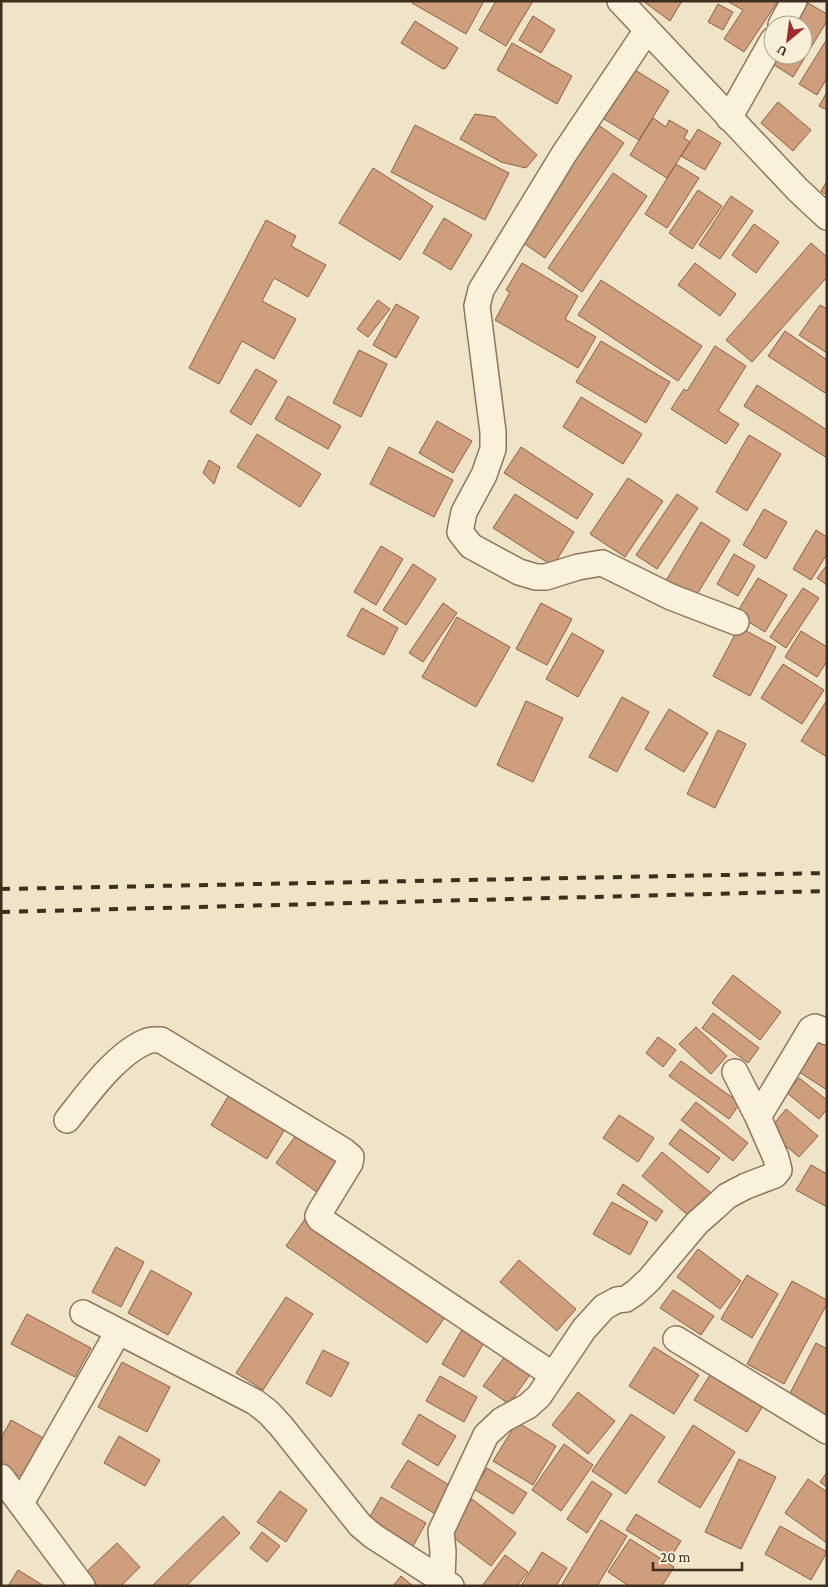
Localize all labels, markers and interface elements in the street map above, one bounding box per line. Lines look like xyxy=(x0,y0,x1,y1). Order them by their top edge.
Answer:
north arrow xyxy=(763,15,813,65)
text: U xyxy=(773,42,790,61)
scale bar xyxy=(653,1540,742,1572)
text: 20 m xyxy=(660,1549,691,1565)

